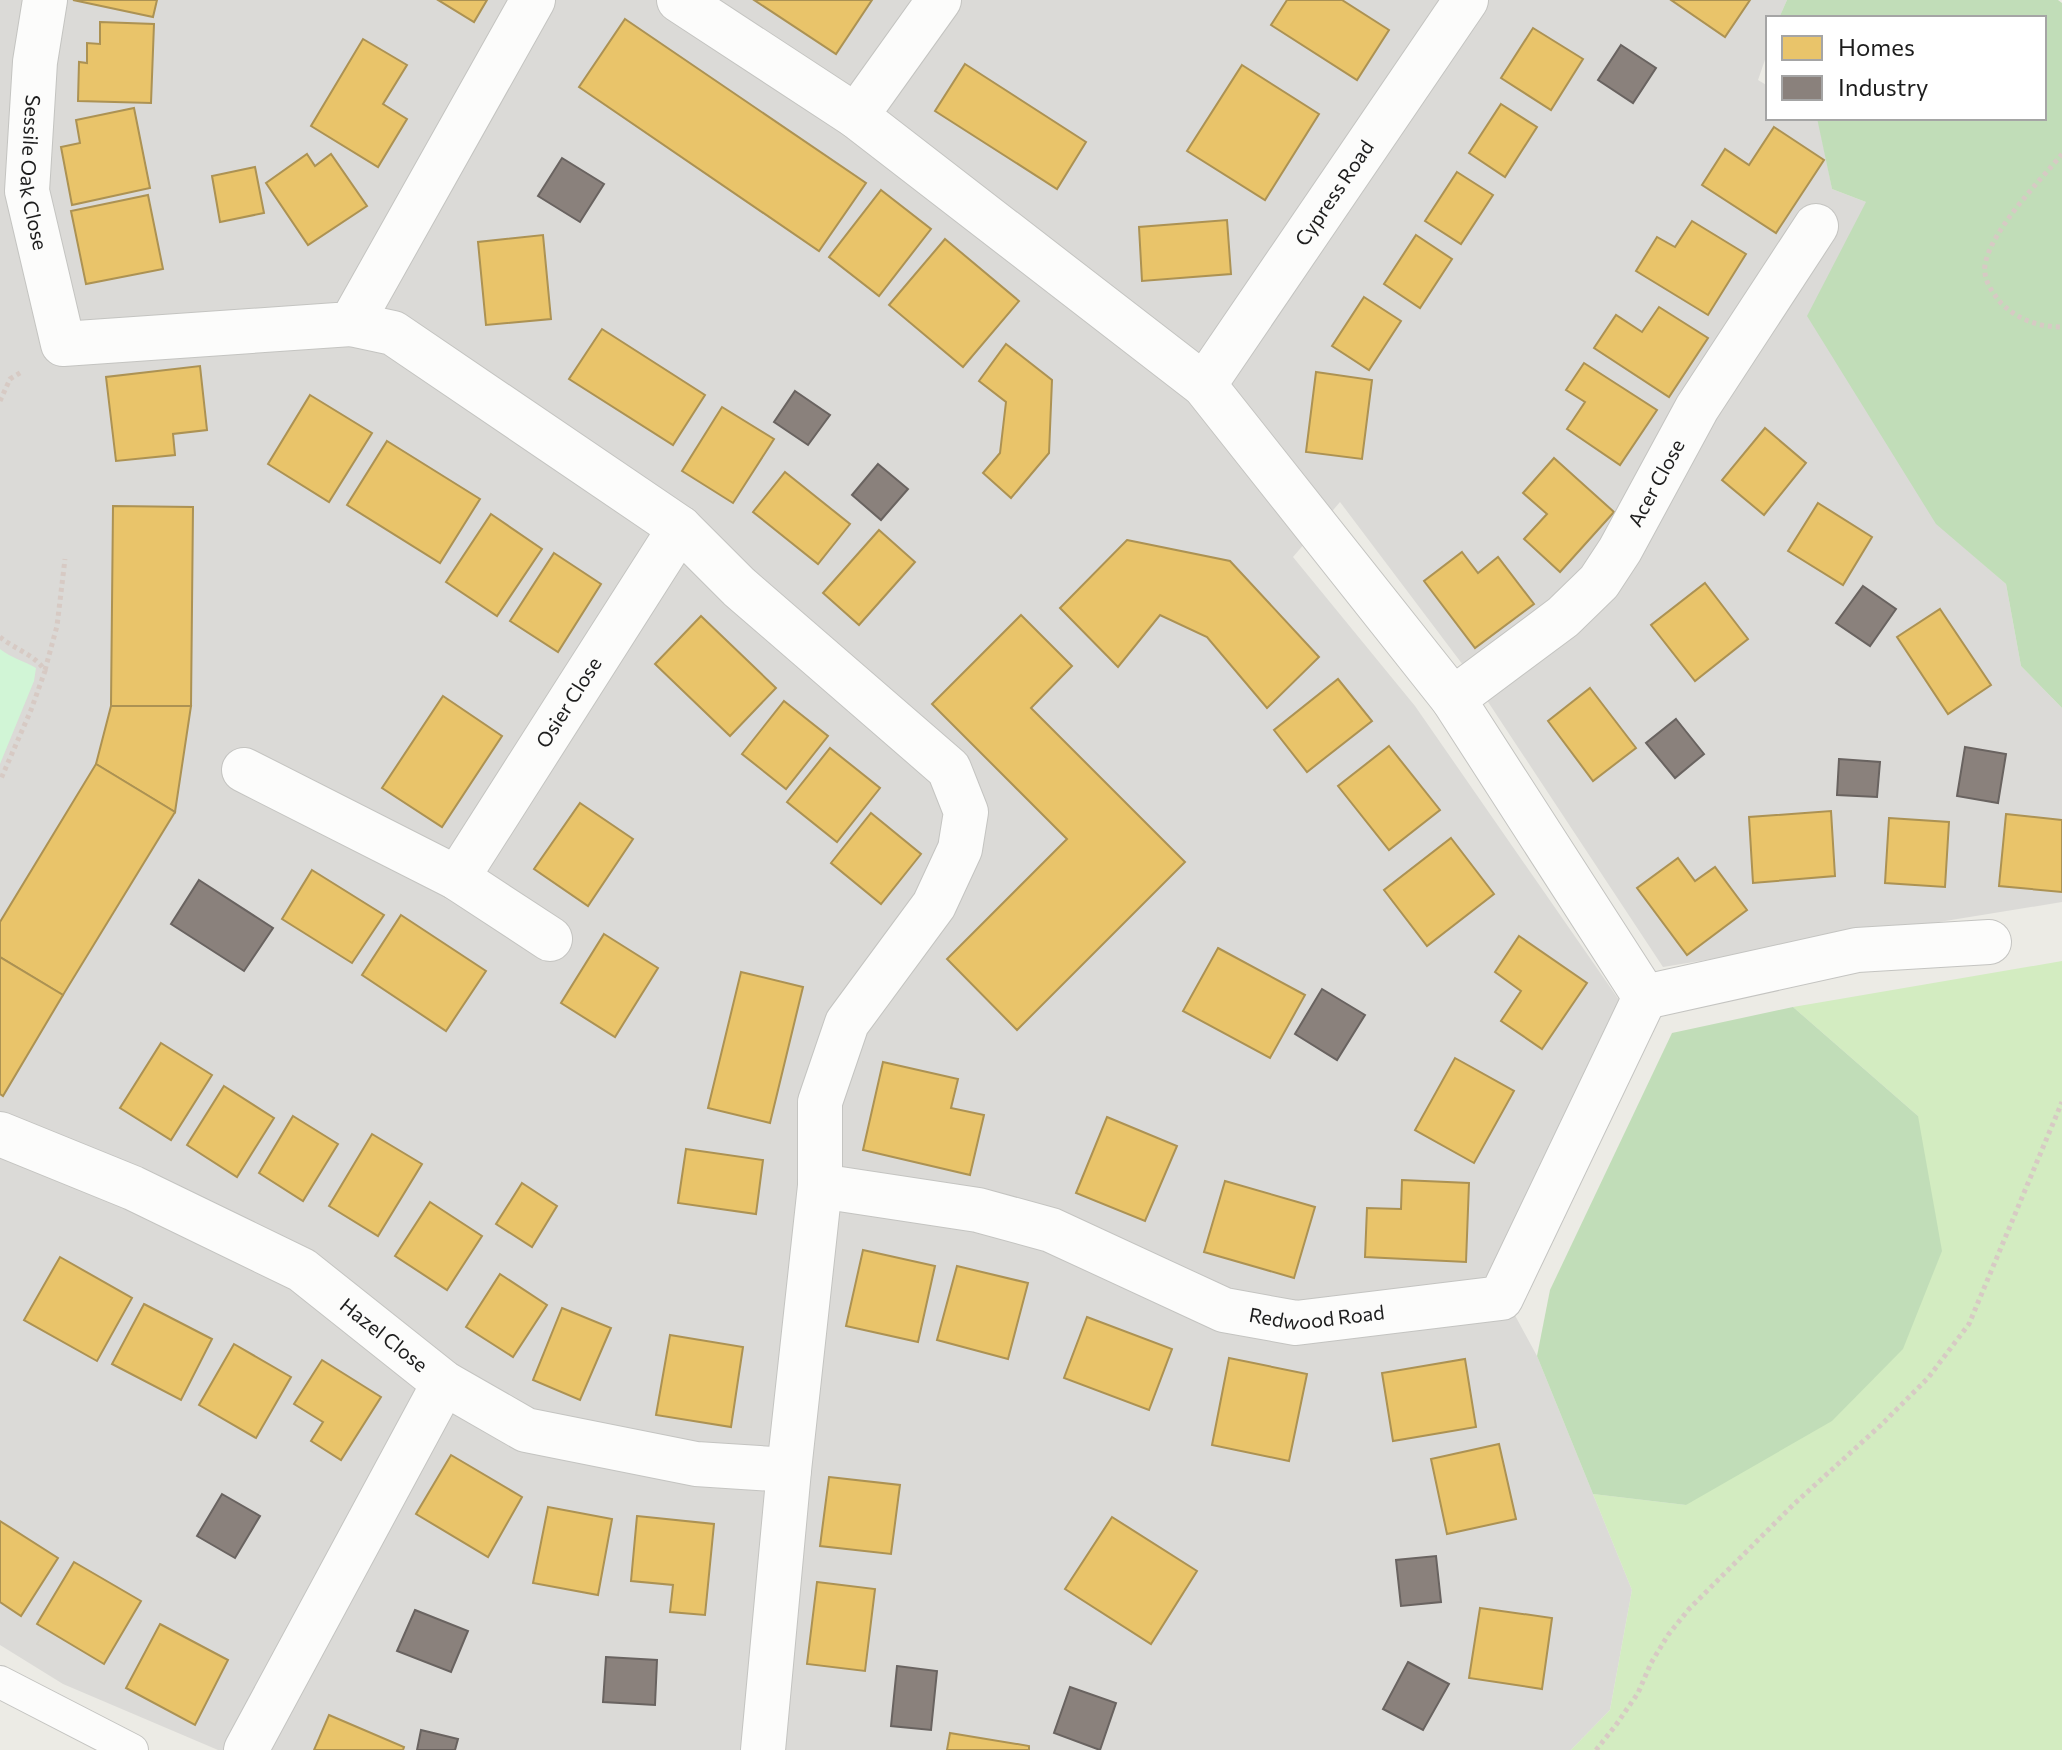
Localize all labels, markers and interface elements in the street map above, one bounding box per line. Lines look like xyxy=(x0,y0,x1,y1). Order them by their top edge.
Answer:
legend xyxy=(1766,16,2046,120)
text: Homes xyxy=(1838,32,1915,61)
text: Industry xyxy=(1838,72,1928,101)
street label: Sessile Oak Close xyxy=(15,94,53,252)
street label: Cypress Road xyxy=(1289,135,1378,250)
street label: Acer Close xyxy=(1622,435,1689,530)
street label: Osier Close xyxy=(530,652,606,752)
street label: Hazel Close xyxy=(336,1292,433,1376)
street label: Redwood Road xyxy=(1247,1299,1386,1334)

